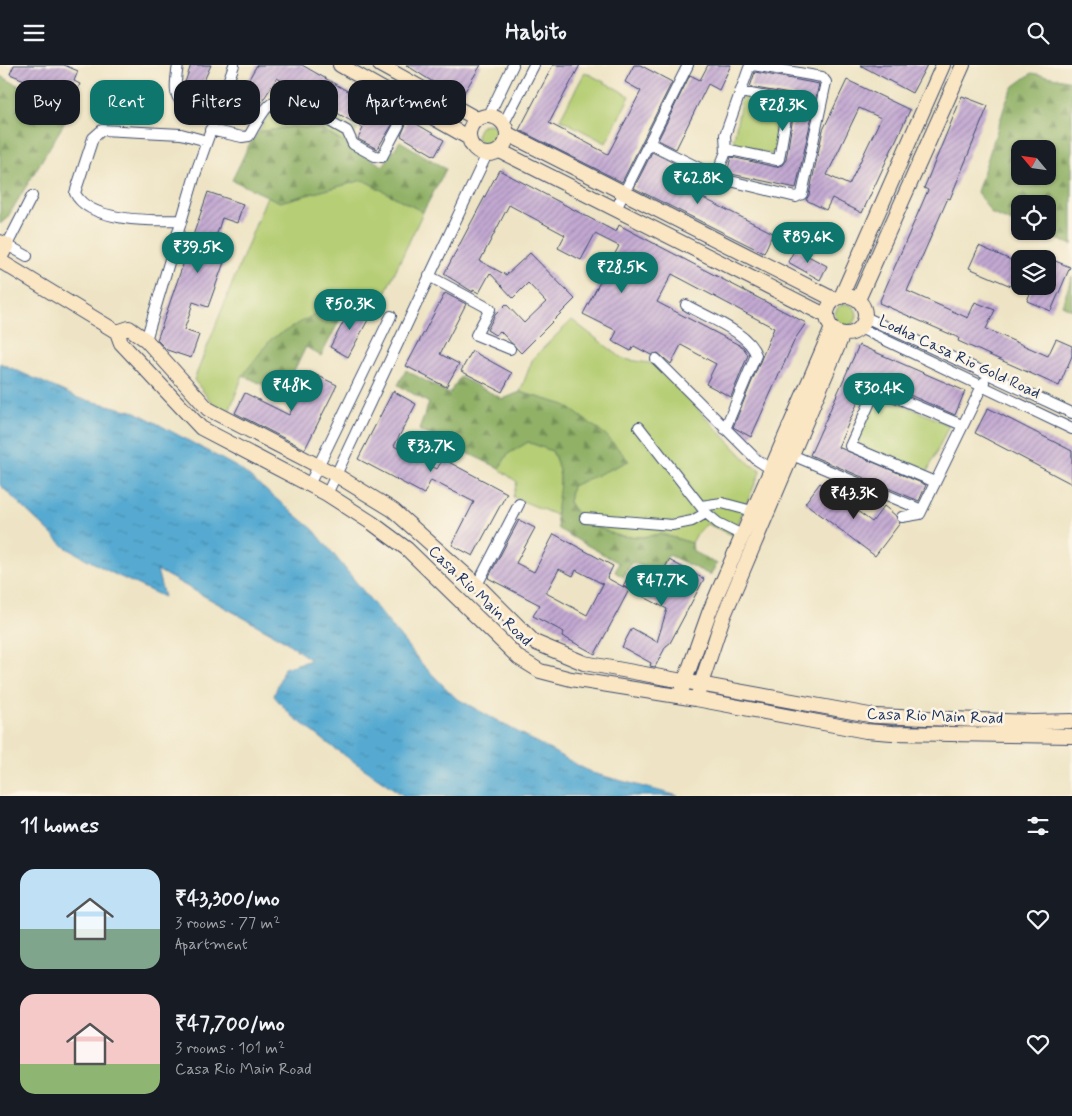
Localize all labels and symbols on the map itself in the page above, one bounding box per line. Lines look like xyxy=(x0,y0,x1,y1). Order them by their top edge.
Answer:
pin: ₹28.3K xyxy=(742,89,824,132)
north arrow xyxy=(1011,140,1056,185)
pin: ₹62.8K xyxy=(657,163,739,205)
pin: ₹89.6K xyxy=(767,221,849,264)
pin: ₹39.5K xyxy=(157,231,239,274)
pin: ₹28.5K xyxy=(581,251,663,294)
pin: ₹50.3K xyxy=(309,289,391,331)
street label: Lodha Casa Rio Gold Road xyxy=(875,311,1044,404)
pin: ₹48K xyxy=(262,369,322,412)
pin: ₹30.4K xyxy=(838,373,920,415)
pin: ₹33.7K xyxy=(390,431,472,473)
pin: ₹43.3K xyxy=(813,477,895,520)
street label: Casa Rio Main Road xyxy=(424,541,536,651)
pin: ₹47.7K xyxy=(621,565,703,607)
street label: Casa Rio Main Road xyxy=(866,704,1004,729)

